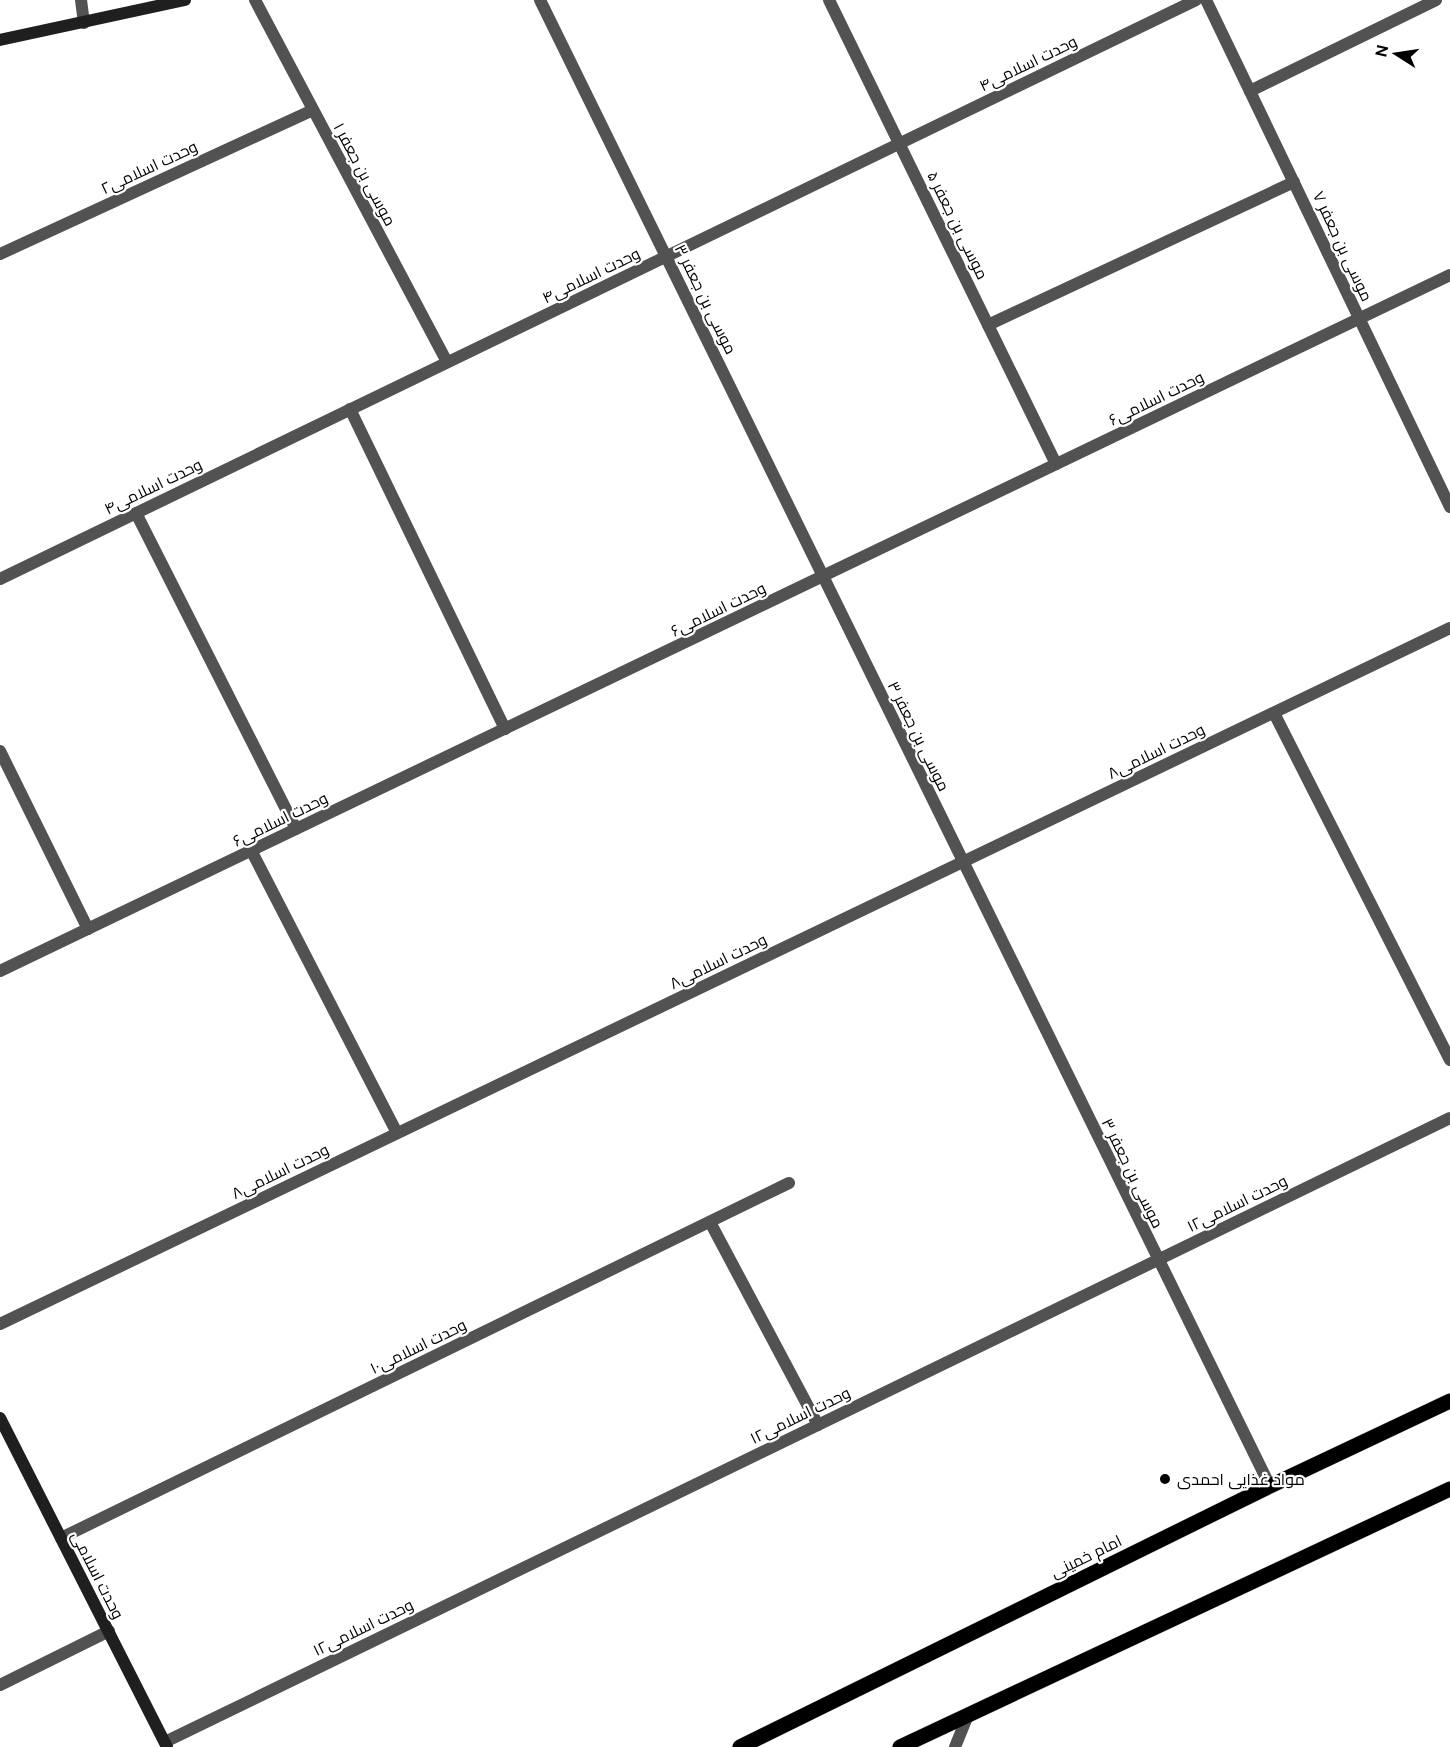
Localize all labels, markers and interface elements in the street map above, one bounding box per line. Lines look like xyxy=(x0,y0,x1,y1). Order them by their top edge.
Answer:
north arrow xyxy=(1366,24,1426,84)
street label: وحدت اسلامی۴ xyxy=(976,31,1081,96)
text: N xyxy=(1370,43,1393,59)
street label: موسی بن جعفر ۱ xyxy=(328,119,401,230)
street label: وحدت اسلامی۲ xyxy=(98,136,201,199)
street label: موسی بن جعفر ۵ xyxy=(922,168,993,283)
street label: موسی بن جعفر ۷ xyxy=(1308,188,1377,305)
street label: موسی بن جعفر ۳ xyxy=(670,241,741,358)
street label: وحدت اسلامی۴ xyxy=(539,243,644,308)
street label: وحدت اسلامی۶ xyxy=(1105,366,1207,431)
street label: وحدت اسلامی۴ xyxy=(101,454,206,519)
street label: وحدت اسلامی۶ xyxy=(667,577,769,642)
street label: موسی بن جعفر ۳ xyxy=(883,678,954,795)
street label: وحدت اسلامی۸ xyxy=(1104,719,1208,784)
street label: وحدت اسلامی۶ xyxy=(229,787,331,852)
street label: وحدت اسلامی۸ xyxy=(666,929,770,994)
street label: موسی بن جعفر ۳ xyxy=(1097,1115,1168,1232)
street label: وحدت اسلامی۸ xyxy=(228,1139,332,1204)
street label: وحدت اسلامی۱۲ xyxy=(1184,1170,1291,1237)
street label: وحدت اسلامی۱۰ xyxy=(367,1314,470,1379)
street label: وحدت اسلامی۱۲ xyxy=(747,1382,854,1449)
place label: مواد غذایی احمدی xyxy=(1177,1469,1305,1490)
marker: مواد غذایی احمدی xyxy=(1158,1472,1172,1486)
street label: وحدت اسلامی xyxy=(66,1528,129,1623)
street label: امام خمینی xyxy=(1047,1530,1126,1584)
street label: وحدت اسلامی۱۲ xyxy=(310,1594,417,1661)

